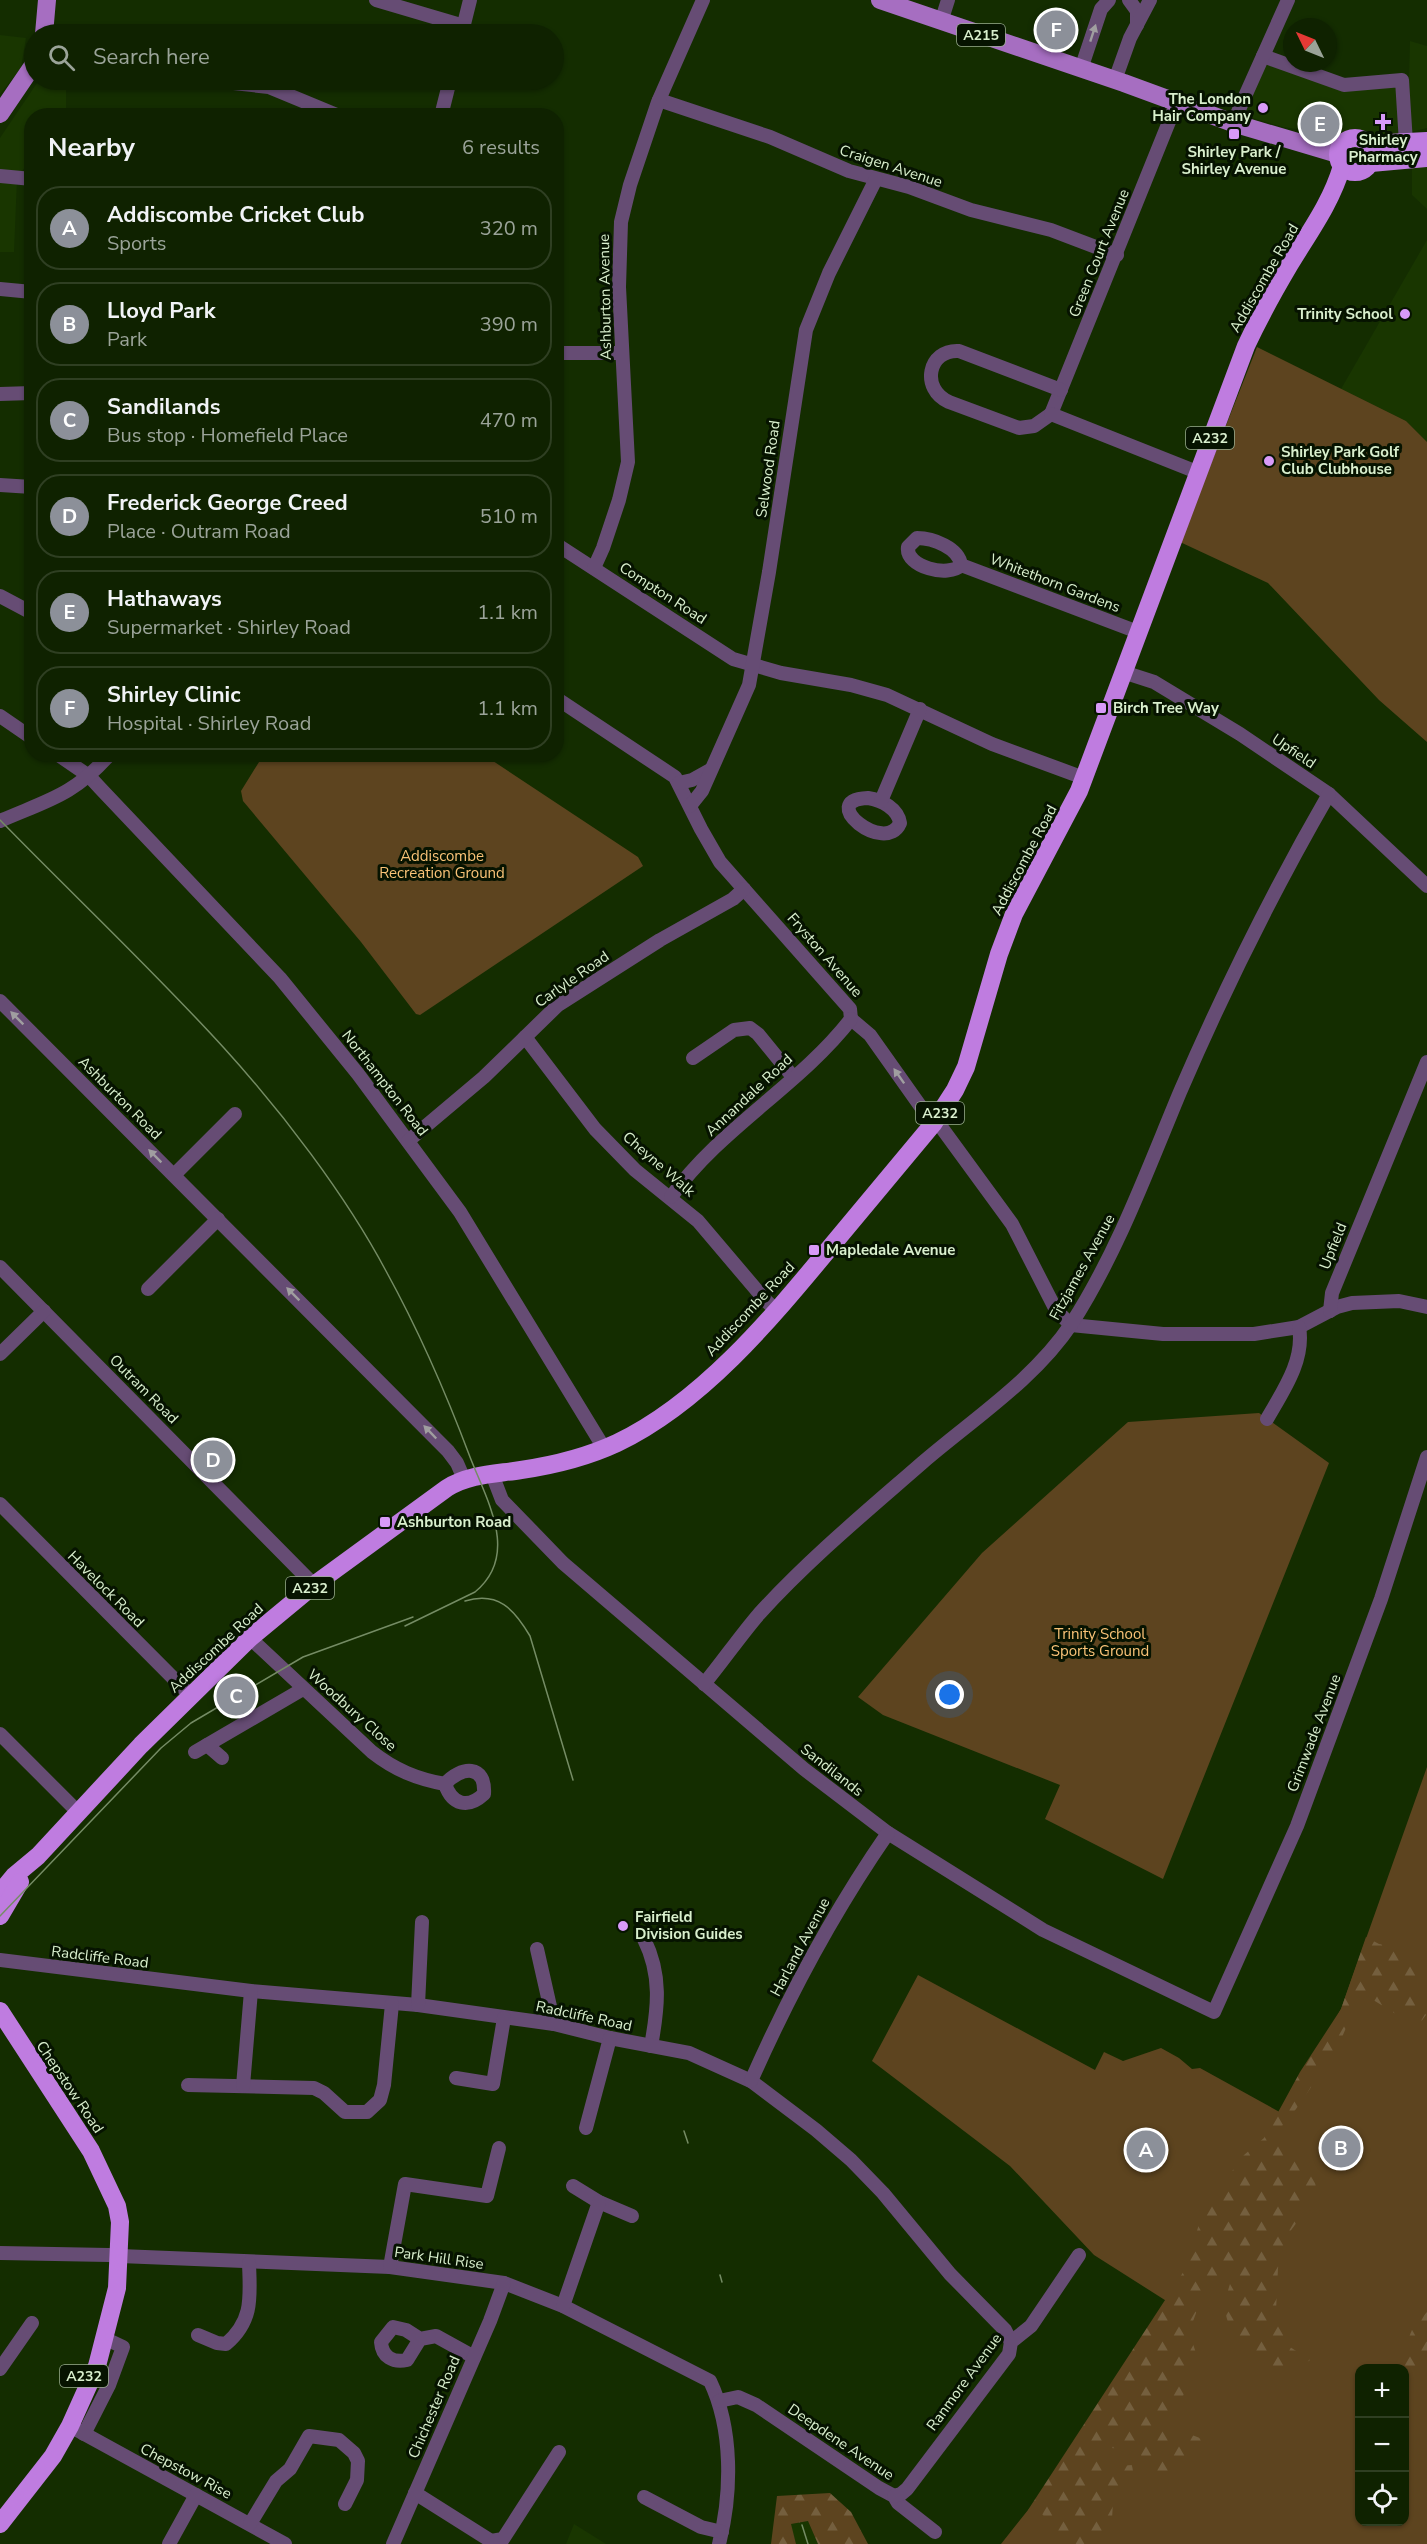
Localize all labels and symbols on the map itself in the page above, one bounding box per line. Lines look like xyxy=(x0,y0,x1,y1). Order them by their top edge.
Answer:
pin: F xyxy=(1036,8,1076,52)
north arrow xyxy=(1283,18,1337,72)
road number: A215 xyxy=(957,24,1005,46)
one-way arrow xyxy=(1089,24,1098,42)
place label: The London Hair Company xyxy=(1152,89,1251,126)
marker: The London Hair Company xyxy=(1256,101,1270,115)
pin: E xyxy=(1300,102,1340,146)
marker: Shirley Pharmacy xyxy=(1376,115,1390,129)
marker: Shirley Park / Shirley Avenue xyxy=(1227,127,1241,141)
place label: Shirley Pharmacy xyxy=(1348,130,1418,167)
street label: Craigen Avenue xyxy=(837,140,945,192)
place label: Shirley Park / Shirley Avenue xyxy=(1182,142,1286,179)
street label: Green Court Avenue xyxy=(1064,186,1134,320)
street label: Addiscombe Road xyxy=(1225,220,1303,336)
street label: Ashburton Avenue xyxy=(594,234,616,360)
place label: Trinity School xyxy=(1297,304,1393,324)
marker: Trinity School xyxy=(1398,307,1412,321)
street label: Selwood Road xyxy=(751,419,785,519)
road number: A232 xyxy=(1186,427,1234,449)
place label: Shirley Park Golf Club Clubhouse xyxy=(1281,442,1400,479)
marker: Shirley Park Golf Club Clubhouse xyxy=(1262,454,1276,468)
street label: Whitethorn Gardens xyxy=(987,549,1123,617)
street label: Compton Road xyxy=(616,557,710,629)
place label: Birch Tree Way xyxy=(1113,698,1219,718)
marker: Birch Tree Way xyxy=(1094,701,1108,715)
street label: Upfield xyxy=(1268,729,1320,773)
street label: Addiscombe Road xyxy=(986,801,1062,919)
park label: Addiscombe Recreation Ground xyxy=(379,846,505,883)
street label: Fryston Avenue xyxy=(783,909,867,1001)
street label: Carlyle Road xyxy=(531,946,613,1012)
one-way arrow xyxy=(9,1011,24,1025)
street label: Northampton Road xyxy=(337,1026,433,1140)
street label: Annandale Road xyxy=(701,1049,797,1141)
street label: Ashburton Road xyxy=(74,1052,166,1144)
one-way arrow xyxy=(893,1068,905,1084)
road number: A232 xyxy=(916,1102,964,1124)
street label: Cheyne Walk xyxy=(618,1127,700,1201)
one-way arrow xyxy=(148,1149,162,1163)
street label: Fitzjames Avenue xyxy=(1045,1210,1119,1324)
street label: Upfield xyxy=(1315,1220,1351,1272)
place label: Mapledale Avenue xyxy=(826,1240,955,1260)
marker: Mapledale Avenue xyxy=(807,1243,821,1257)
street label: Addiscombe Road xyxy=(701,1257,799,1361)
one-way arrow xyxy=(286,1287,300,1301)
street label: Outram Road xyxy=(105,1350,183,1428)
one-way arrow xyxy=(423,1425,437,1440)
pin: D xyxy=(194,1438,232,1482)
place label: Ashburton Road xyxy=(397,1512,511,1532)
marker: Ashburton Road xyxy=(378,1515,392,1529)
street label: Havelock Road xyxy=(63,1546,149,1632)
road number: A232 xyxy=(286,1577,334,1599)
street label: Addiscombe Road xyxy=(164,1599,268,1697)
park label: Trinity School Sports Ground xyxy=(1051,1624,1149,1661)
street label: Woodbury Close xyxy=(303,1665,401,1755)
street label: Grimwade Avenue xyxy=(1282,1671,1346,1795)
pin: C xyxy=(216,1674,256,1718)
your location xyxy=(935,1680,964,1709)
street label: Sandilands xyxy=(796,1739,868,1801)
street label: Harland Avenue xyxy=(766,1894,834,2000)
place label: Fairfield Division Guides xyxy=(635,1907,743,1944)
marker: Fairfield Division Guides xyxy=(616,1919,630,1933)
street label: Radcliffe Road xyxy=(50,1941,150,1973)
street label: Radcliffe Road xyxy=(534,1996,634,2036)
street label: Chepstow Road xyxy=(32,2037,108,2137)
pin: B xyxy=(1322,2126,1360,2170)
pin: A xyxy=(1126,2128,1166,2172)
street label: Park Hill Rise xyxy=(393,2242,485,2274)
street label: Ranmore Avenue xyxy=(922,2329,1006,2435)
street label: Chichester Road xyxy=(403,2352,465,2462)
road number: A232 xyxy=(60,2365,108,2387)
street label: Deepdene Avenue xyxy=(784,2399,898,2485)
street label: Chepstow Rise xyxy=(137,2438,235,2504)

